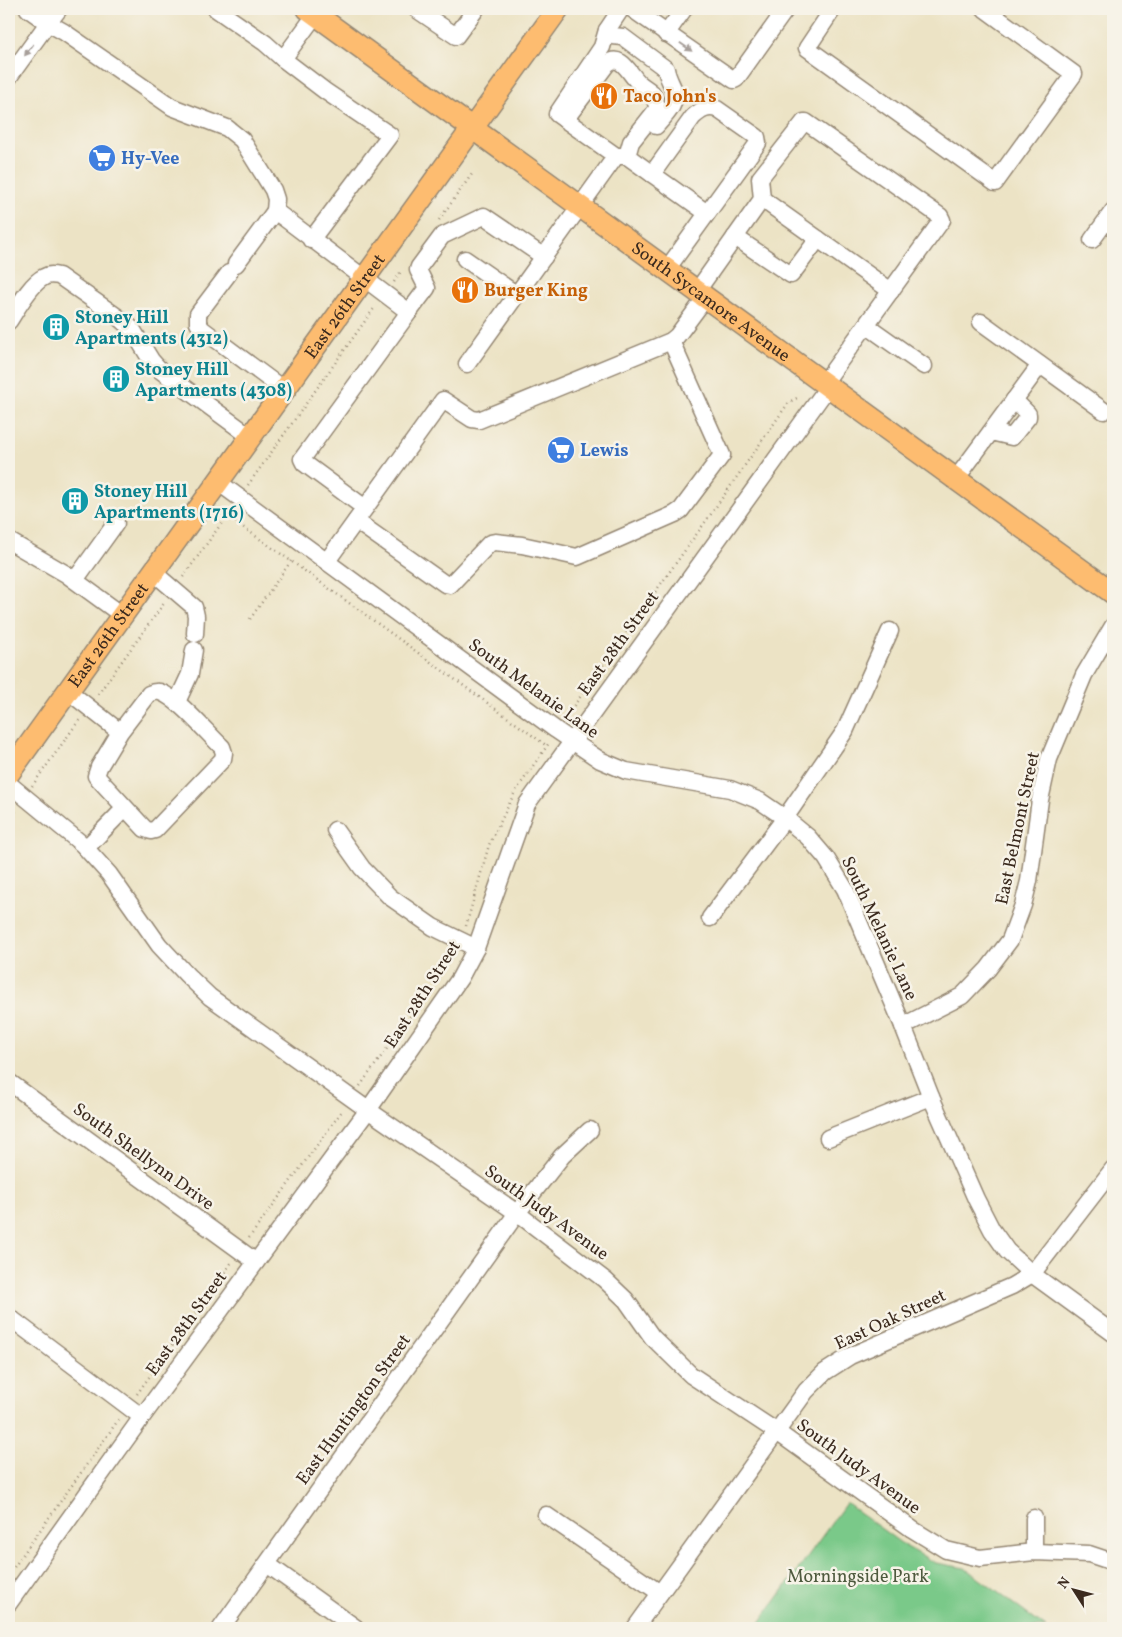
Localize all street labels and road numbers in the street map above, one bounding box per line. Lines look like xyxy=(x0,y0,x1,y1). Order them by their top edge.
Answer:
street label: South Sycamore Avenue xyxy=(626,236,795,369)
street label: East 26th Street xyxy=(299,249,392,365)
street label: East 26th Street xyxy=(63,578,156,694)
street label: East 28th Street xyxy=(573,586,666,701)
street label: South Melanie Lane xyxy=(463,633,604,745)
street label: East Belmont Street xyxy=(990,749,1047,907)
street label: South Melanie Lane xyxy=(834,853,923,1005)
street label: East 28th Street xyxy=(379,936,468,1054)
street label: South Shellynn Drive xyxy=(67,1097,219,1217)
street label: South Judy Avenue xyxy=(479,1160,613,1267)
street label: East 28th Street xyxy=(141,1266,234,1381)
street label: East Oak Street xyxy=(831,1284,950,1357)
street label: East Huntington Street xyxy=(291,1329,417,1490)
street label: South Judy Avenue xyxy=(791,1414,925,1521)

